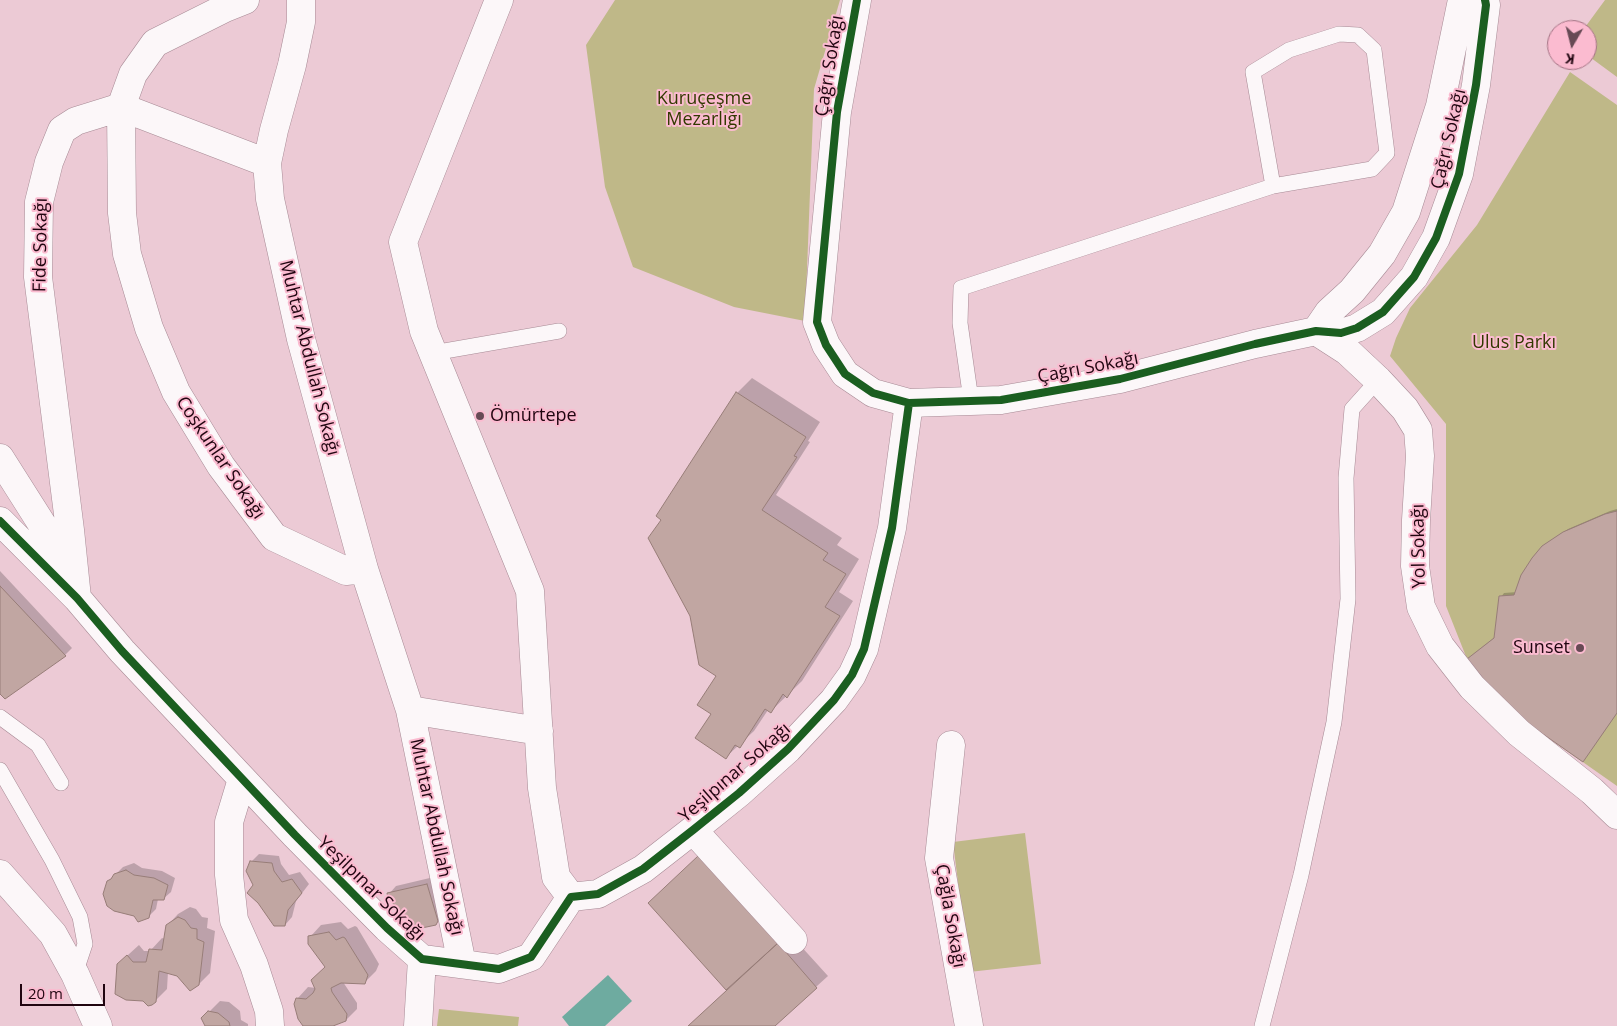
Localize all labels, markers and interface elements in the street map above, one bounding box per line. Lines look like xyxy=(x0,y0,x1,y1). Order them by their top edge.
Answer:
street label: Çağrı Sokağı xyxy=(811,14,849,118)
north arrow xyxy=(1547,20,1597,70)
text: K xyxy=(1564,49,1576,69)
street label: Çağrı Sokağı xyxy=(1427,87,1471,191)
park label: Kuruçeşme Mezarlığı xyxy=(657,88,751,130)
street label: Fide Sokağı xyxy=(29,198,53,292)
street label: Muhtar Abdullah Sokağı xyxy=(274,258,344,458)
park label: Ulus Parkı xyxy=(1472,332,1556,354)
street label: Çağrı Sokağı xyxy=(1036,348,1140,388)
street label: Coşkunlar Sokağı xyxy=(171,393,269,523)
place label: Ömürtepe xyxy=(490,405,577,427)
marker: Ömürtepe xyxy=(474,410,486,422)
street label: Yol Sokağı xyxy=(1407,504,1431,588)
place label: Sunset xyxy=(1513,637,1570,659)
marker: Sunset xyxy=(1574,642,1586,654)
street label: Yeşilpınar Sokağı xyxy=(675,719,795,827)
street label: Muhtar Abdullah Sokağı xyxy=(405,737,467,937)
street label: Yeşilpınar Sokağı xyxy=(313,832,429,946)
street label: Çağla Sokağı xyxy=(930,863,970,969)
scale bar xyxy=(22,974,108,1006)
text: 20 m xyxy=(28,983,63,1003)

